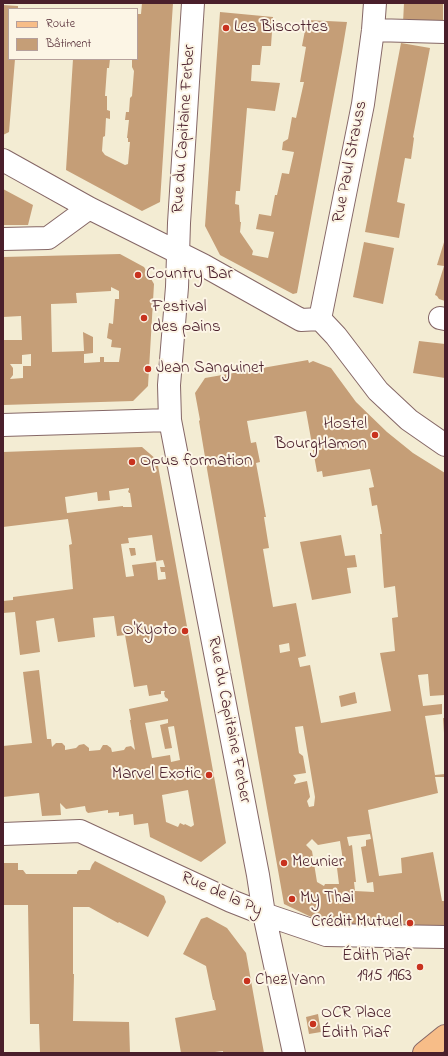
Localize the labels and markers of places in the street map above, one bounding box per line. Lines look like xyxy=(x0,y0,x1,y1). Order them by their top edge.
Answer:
place label: Les Biscottes xyxy=(234,18,328,38)
marker: Les Biscottes xyxy=(221,23,231,33)
place label: Country Bar xyxy=(146,265,233,285)
marker: Country Bar xyxy=(133,270,143,280)
place label: Festival des pains xyxy=(152,298,221,338)
marker: Festival des pains xyxy=(139,313,149,323)
place label: Jean Sanguinet xyxy=(156,359,264,379)
marker: Jean Sanguinet xyxy=(143,364,153,374)
place label: Hostel BourgHamon xyxy=(275,415,367,455)
marker: Hostel BourgHamon xyxy=(370,430,380,440)
place label: Opus formation xyxy=(140,452,252,472)
marker: Opus formation xyxy=(127,457,137,467)
place label: O'Kyoto xyxy=(122,621,177,641)
marker: O'Kyoto xyxy=(180,626,190,636)
place label: Marvel Exotic xyxy=(112,765,201,785)
marker: Marvel Exotic xyxy=(204,770,214,780)
place label: Meunier xyxy=(292,853,344,873)
marker: Meunier xyxy=(279,858,289,868)
place label: My Thai xyxy=(300,889,354,909)
marker: My Thai xyxy=(287,894,297,904)
place label: Crédit Mutuel xyxy=(311,913,402,933)
marker: Crédit Mutuel xyxy=(405,918,415,928)
place label: Édith Piaf 1915 1963 xyxy=(342,947,412,987)
marker: Édith Piaf 1915 1963 xyxy=(415,962,425,972)
place label: Chez Yann xyxy=(255,971,325,991)
marker: Chez Yann xyxy=(242,976,252,986)
place label: OCR Place Édith Piaf xyxy=(321,1004,391,1044)
marker: OCR Place Édith Piaf xyxy=(308,1019,318,1029)

